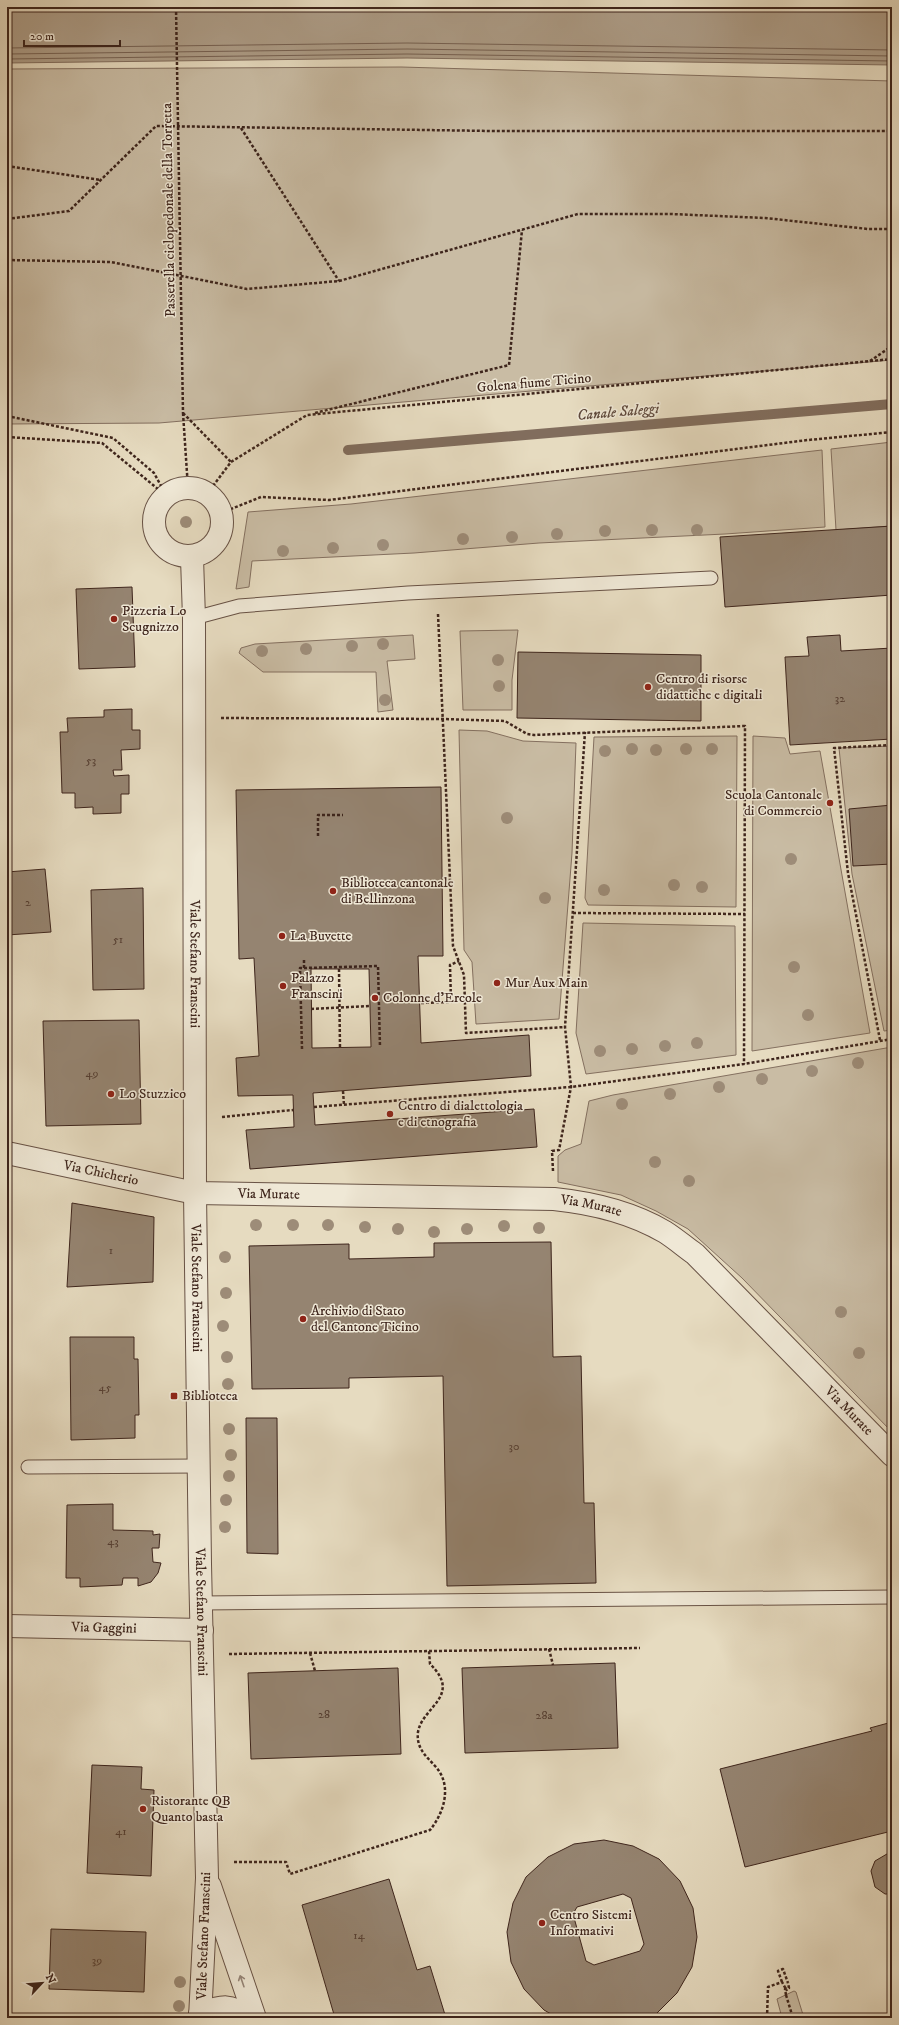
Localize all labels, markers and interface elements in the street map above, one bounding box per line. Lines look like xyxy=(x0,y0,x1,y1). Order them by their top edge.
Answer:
scale bar xyxy=(24,22,120,48)
text: 20 m xyxy=(30,29,54,44)
street label: Passerella ciclopedonale della Torretta xyxy=(158,103,180,317)
street label: Golena fiume Ticino xyxy=(476,369,592,397)
water label: Canale Saleggi xyxy=(576,399,661,425)
place label: Pizzeria Lo Scugnizzo xyxy=(122,602,187,636)
marker: Pizzeria Lo Scugnizzo xyxy=(109,614,119,624)
place label: Centro di risorse didattiche e digitali xyxy=(656,670,763,704)
marker: Centro di risorse didattiche e digitali xyxy=(643,682,653,692)
house number: 32 xyxy=(835,691,845,706)
house number: 53 xyxy=(86,753,96,768)
place label: Scuola Cantonale di Commercio xyxy=(725,786,822,820)
marker: Scuola Cantonale di Commercio xyxy=(825,798,835,808)
place label: Biblioteca cantonale di Bellinzona xyxy=(341,874,454,908)
marker: Biblioteca cantonale di Bellinzona xyxy=(328,886,338,896)
house number: 2 xyxy=(25,895,31,910)
street label: Viale Stefano Franscini xyxy=(185,899,204,1028)
place label: La Buvette xyxy=(290,927,352,945)
marker: La Buvette xyxy=(277,931,287,941)
house number: 51 xyxy=(113,932,123,947)
place label: Palazzo Franscini xyxy=(291,969,343,1003)
place label: Mur Aux Main xyxy=(505,974,588,992)
marker: Mur Aux Main xyxy=(492,978,502,988)
marker: Palazzo Franscini xyxy=(278,981,288,991)
place label: Colonne d'Ercole xyxy=(383,989,482,1007)
marker: Colonne d'Ercole xyxy=(370,993,380,1003)
house number: 49 xyxy=(86,1066,98,1081)
place label: Lo Stuzzico xyxy=(119,1085,186,1103)
marker: Lo Stuzzico xyxy=(106,1089,116,1099)
place label: Centro di dialettologia e di etnografia xyxy=(398,1097,523,1131)
marker: Centro di dialettologia e di etnografia xyxy=(385,1109,395,1119)
street label: Via Chicherio xyxy=(61,1156,140,1190)
street label: Via Murate xyxy=(237,1185,300,1204)
street label: Via Murate xyxy=(559,1191,624,1221)
street label: Viale Stefano Franscini xyxy=(186,1223,206,1353)
house number: 1 xyxy=(109,1243,113,1258)
place label: Archivio di Stato del Cantone Ticino xyxy=(311,1302,419,1336)
marker: Archivio di Stato del Cantone Ticino xyxy=(298,1314,308,1324)
house number: 45 xyxy=(99,1380,111,1395)
street label: Via Murate xyxy=(820,1382,877,1440)
place label: Biblioteca xyxy=(182,1387,238,1405)
marker: Biblioteca xyxy=(169,1391,179,1401)
house number: 30 xyxy=(509,1439,519,1454)
house number: 43 xyxy=(107,1534,119,1549)
street label: Viale Stefano Franscini xyxy=(191,1547,212,1677)
street label: Via Gaggini xyxy=(70,1618,137,1638)
house number: 28 xyxy=(318,1707,330,1722)
house number: 28a xyxy=(536,1708,553,1723)
place label: Ristorante QB Quanto basta xyxy=(151,1792,231,1826)
marker: Ristorante QB Quanto basta xyxy=(138,1804,148,1814)
house number: 41 xyxy=(115,1824,127,1839)
street label: Viale Stefano Franscini xyxy=(193,1871,215,2001)
place label: Centro Sistemi Informativi xyxy=(550,1906,632,1940)
marker: Centro Sistemi Informativi xyxy=(537,1918,547,1928)
house number: 14 xyxy=(353,1928,366,1943)
house number: 39 xyxy=(92,1953,102,1968)
north arrow xyxy=(22,1963,62,2003)
text: N xyxy=(42,1972,58,1986)
one-way arrow xyxy=(238,1975,245,1988)

